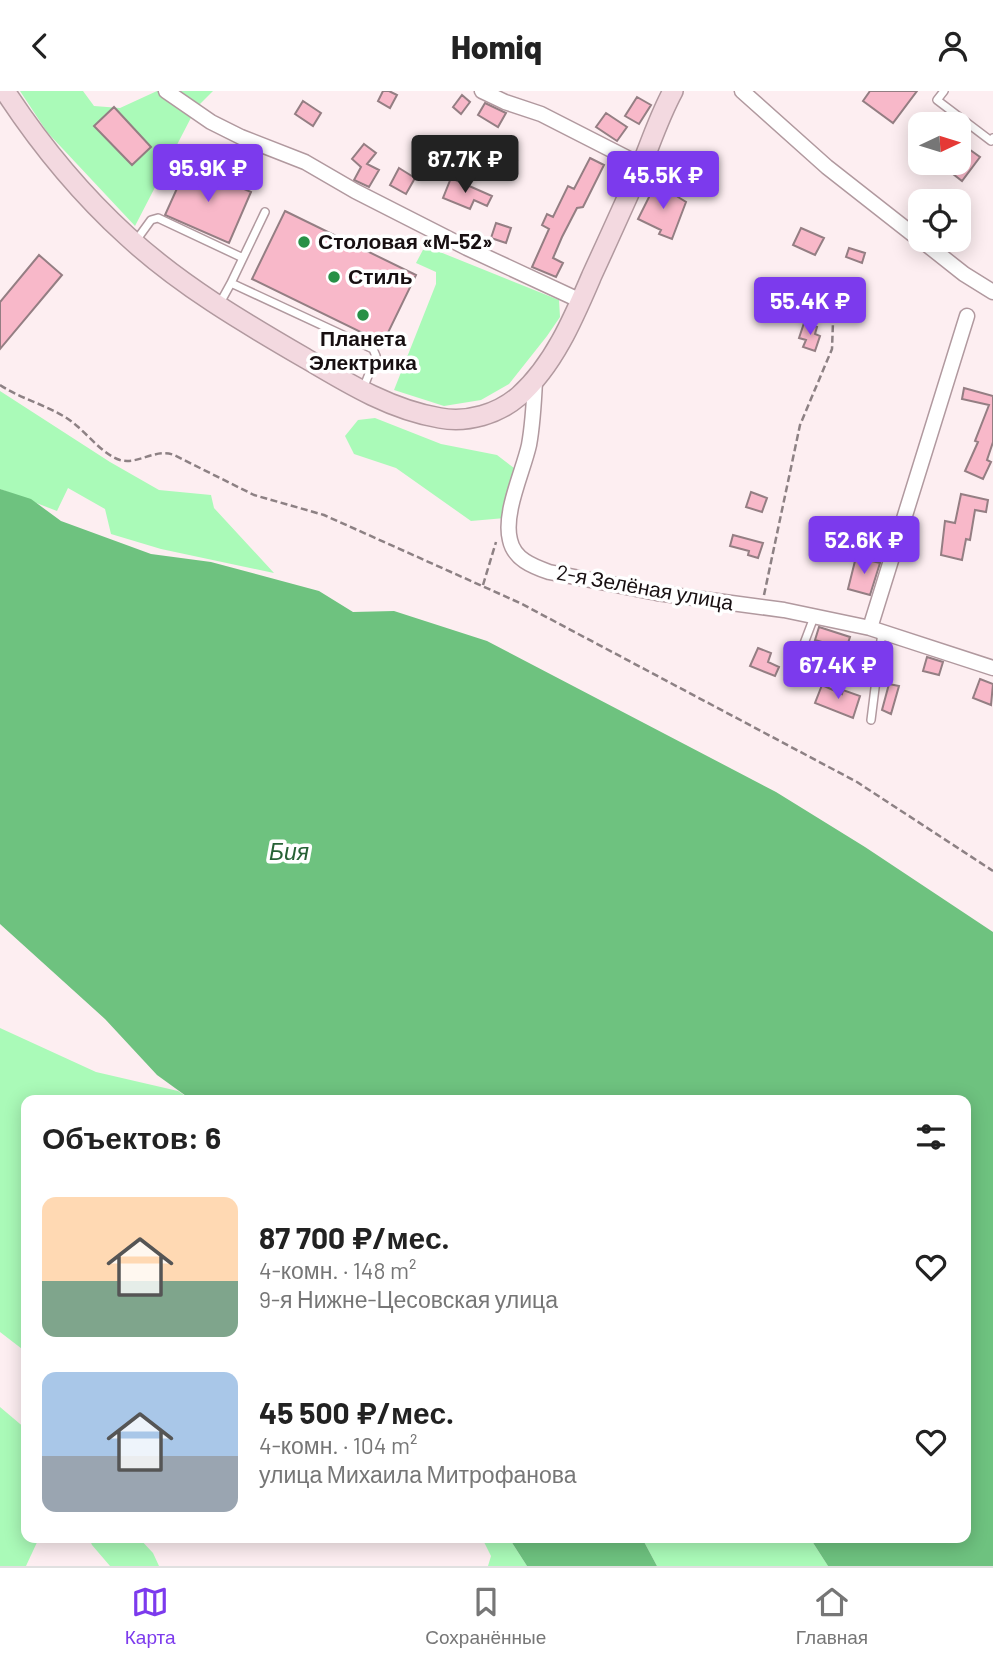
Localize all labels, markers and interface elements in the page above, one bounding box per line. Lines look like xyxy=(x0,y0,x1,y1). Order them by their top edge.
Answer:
icon: back xyxy=(21,27,59,65)
text: Homiq xyxy=(451,27,542,65)
icon: person xyxy=(934,27,972,65)
north arrow xyxy=(908,112,971,175)
map controls xyxy=(908,112,971,252)
pin: 87.7K ₽ xyxy=(400,135,530,195)
text: 87.7K ₽ xyxy=(427,144,503,172)
pin: 95.9K ₽ xyxy=(143,145,273,204)
pin: 45.5K ₽ xyxy=(598,151,728,211)
text: 95.9K ₽ xyxy=(169,153,247,181)
text: 45.5K ₽ xyxy=(623,160,703,188)
button: locate xyxy=(908,189,971,252)
place label: Столовая «М-52» xyxy=(318,228,493,253)
marker: Столовая «М-52» xyxy=(296,234,312,250)
place label: Стиль xyxy=(348,263,413,288)
marker: Стиль xyxy=(326,269,342,285)
pin: 55.4K ₽ xyxy=(745,278,875,337)
text: 55.4K ₽ xyxy=(770,286,850,314)
marker: Планета Электрика xyxy=(355,307,371,323)
place label: Планета Электрика xyxy=(309,325,417,374)
pin: 52.6K ₽ xyxy=(799,517,929,576)
text: 52.6K ₽ xyxy=(825,525,903,553)
street label: 2-я Зелёная улица xyxy=(555,559,736,614)
pin: 67.4K ₽ xyxy=(773,641,903,701)
text: 67.4K ₽ xyxy=(799,650,877,678)
water label: Бия xyxy=(269,837,309,865)
icon: filters xyxy=(912,1118,950,1156)
text: Объектов: 6 xyxy=(42,1119,221,1155)
text: 87 700 ₽/мес. xyxy=(259,1219,450,1255)
icon: home xyxy=(98,1225,182,1309)
icon: heart xyxy=(912,1248,950,1286)
text: 4-комн. · 148 m² xyxy=(259,1256,417,1284)
text: 9-я Нижне-Цесовская улица xyxy=(259,1285,558,1313)
text: 45 500 ₽/мес. xyxy=(259,1394,454,1430)
icon: home xyxy=(98,1400,182,1484)
icon: heart xyxy=(912,1423,950,1461)
text: 4-комн. · 104 m² xyxy=(259,1431,418,1459)
text: улица Михаила Митрофанова xyxy=(259,1460,577,1488)
tab: Карта xyxy=(125,1583,176,1649)
tab: Сохранённые xyxy=(425,1583,546,1649)
tab: Главная xyxy=(796,1583,868,1649)

